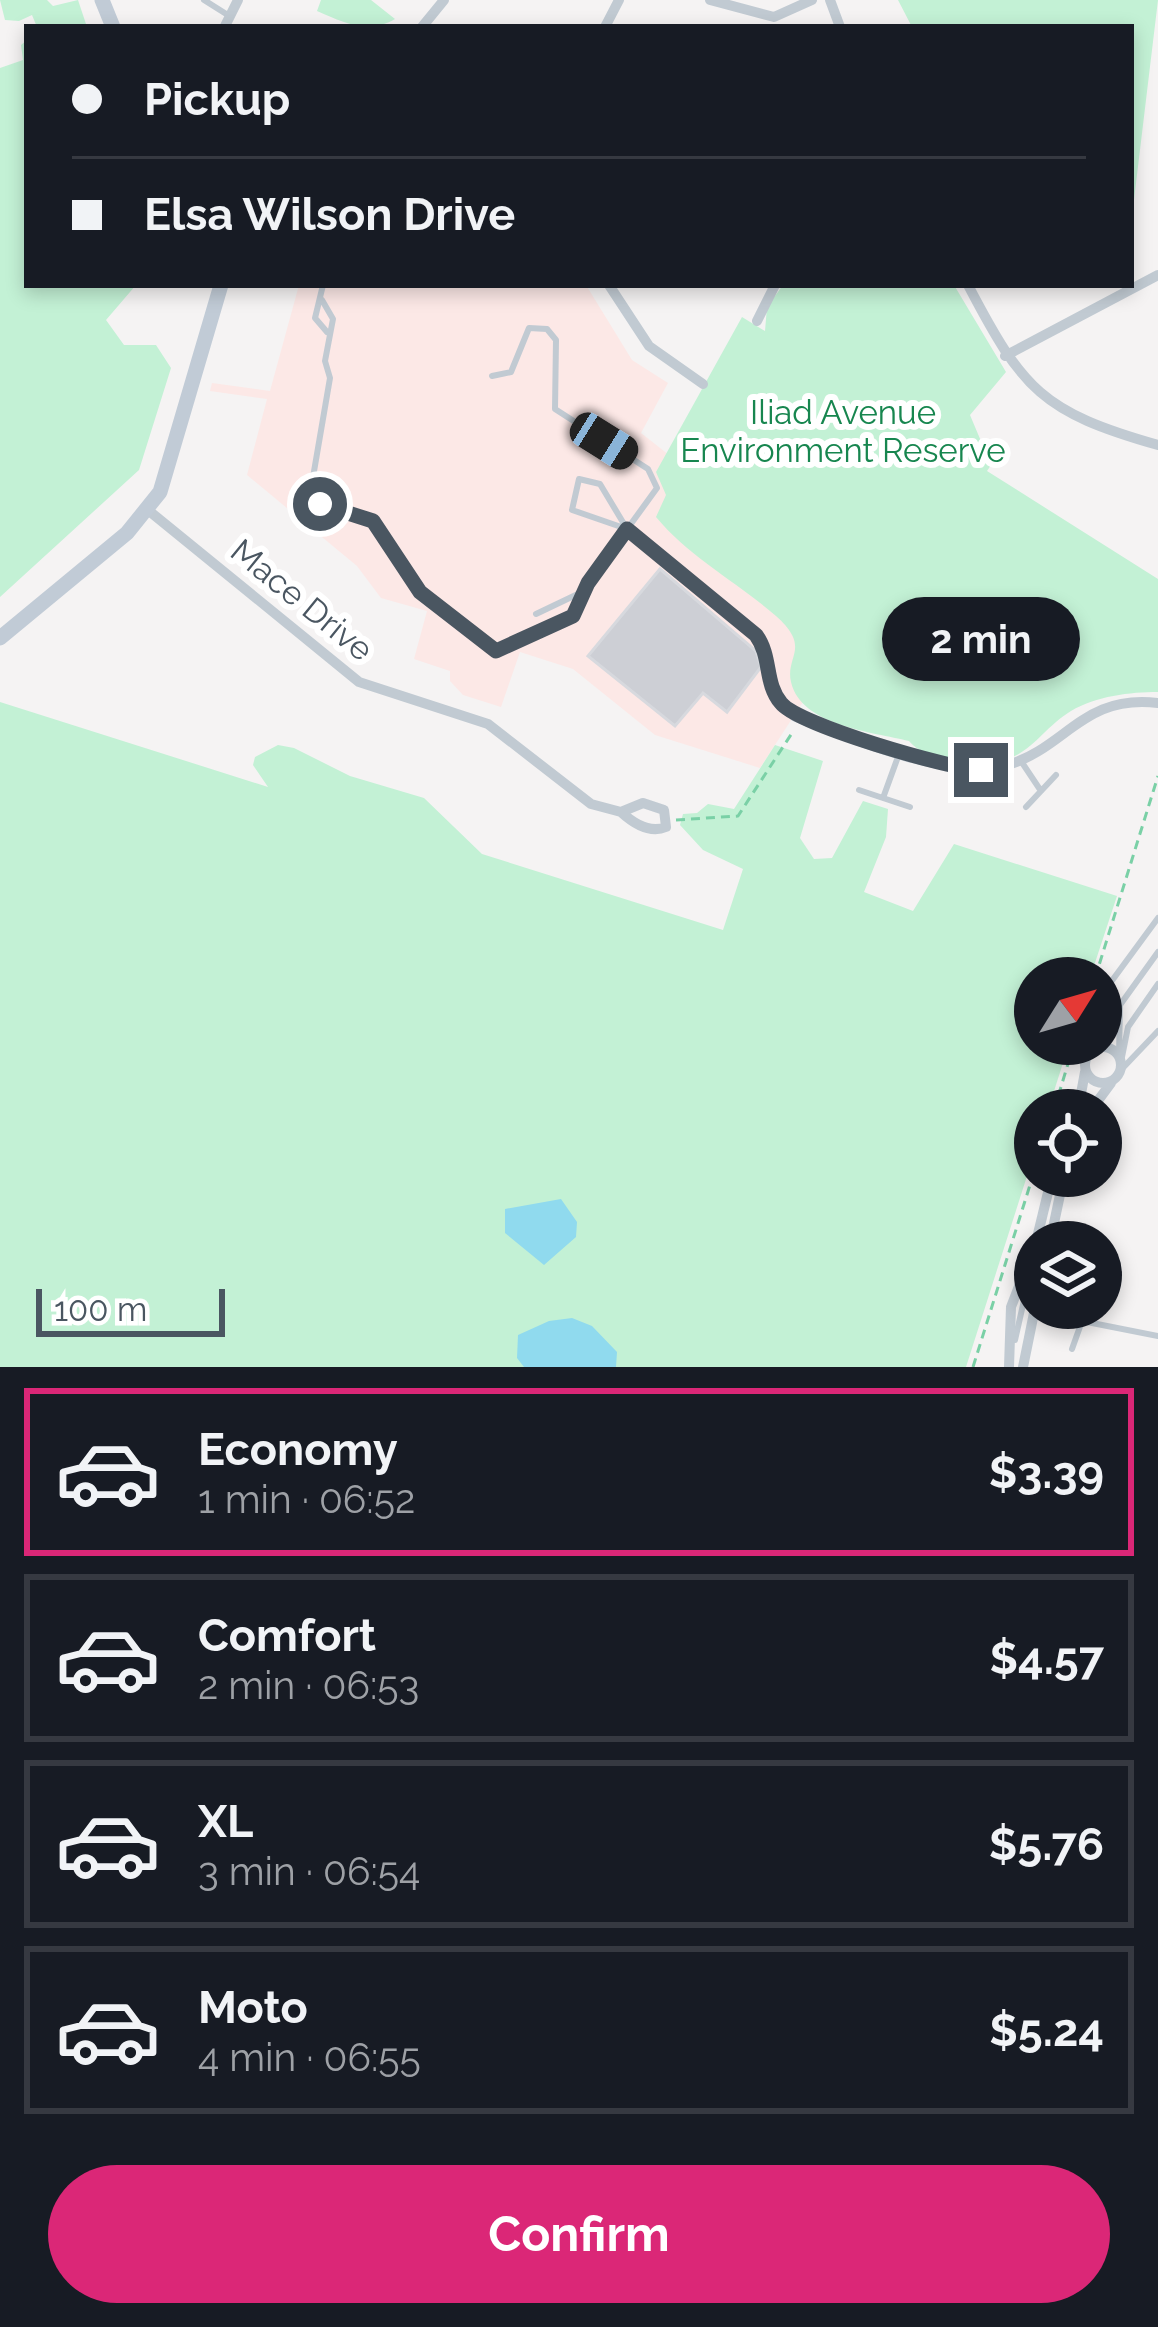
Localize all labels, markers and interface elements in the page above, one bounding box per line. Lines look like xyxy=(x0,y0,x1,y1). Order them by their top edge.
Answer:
text: Pickup xyxy=(144,73,290,126)
text: Elsa Wilson Drive xyxy=(144,188,515,241)
park label: Iliad Avenue Environment Reserve xyxy=(680,393,1006,470)
car xyxy=(564,407,644,475)
route start xyxy=(293,477,347,531)
street label: Mace Drive xyxy=(223,531,381,669)
callout: 2 min xyxy=(882,596,1080,680)
text: 2 min xyxy=(930,616,1032,662)
route end xyxy=(954,743,1008,797)
north arrow xyxy=(1014,957,1122,1065)
map controls xyxy=(1014,957,1122,1329)
button: locate xyxy=(1014,1089,1122,1197)
button: layers xyxy=(1014,1221,1122,1329)
scale bar xyxy=(36,1283,225,1336)
text: 100 m xyxy=(54,1290,147,1329)
icon: car xyxy=(54,1418,162,1526)
text: Economy xyxy=(198,1423,398,1476)
text: $3.39 xyxy=(989,1446,1104,1499)
text: 1 min · 06:52 xyxy=(198,1476,415,1522)
icon: car xyxy=(54,1604,162,1712)
text: Comfort xyxy=(198,1609,376,1662)
text: $4.57 xyxy=(989,1632,1104,1685)
text: 2 min · 06:53 xyxy=(198,1662,419,1708)
icon: car xyxy=(54,1790,162,1898)
text: XL xyxy=(198,1795,253,1848)
text: $5.76 xyxy=(989,1818,1104,1871)
text: 3 min · 06:54 xyxy=(198,1848,420,1894)
icon: car xyxy=(54,1976,162,2084)
text: Moto xyxy=(198,1981,308,2034)
text: $5.24 xyxy=(989,2004,1104,2057)
text: 4 min · 06:55 xyxy=(198,2034,421,2080)
button: Confirm xyxy=(48,2165,1110,2303)

